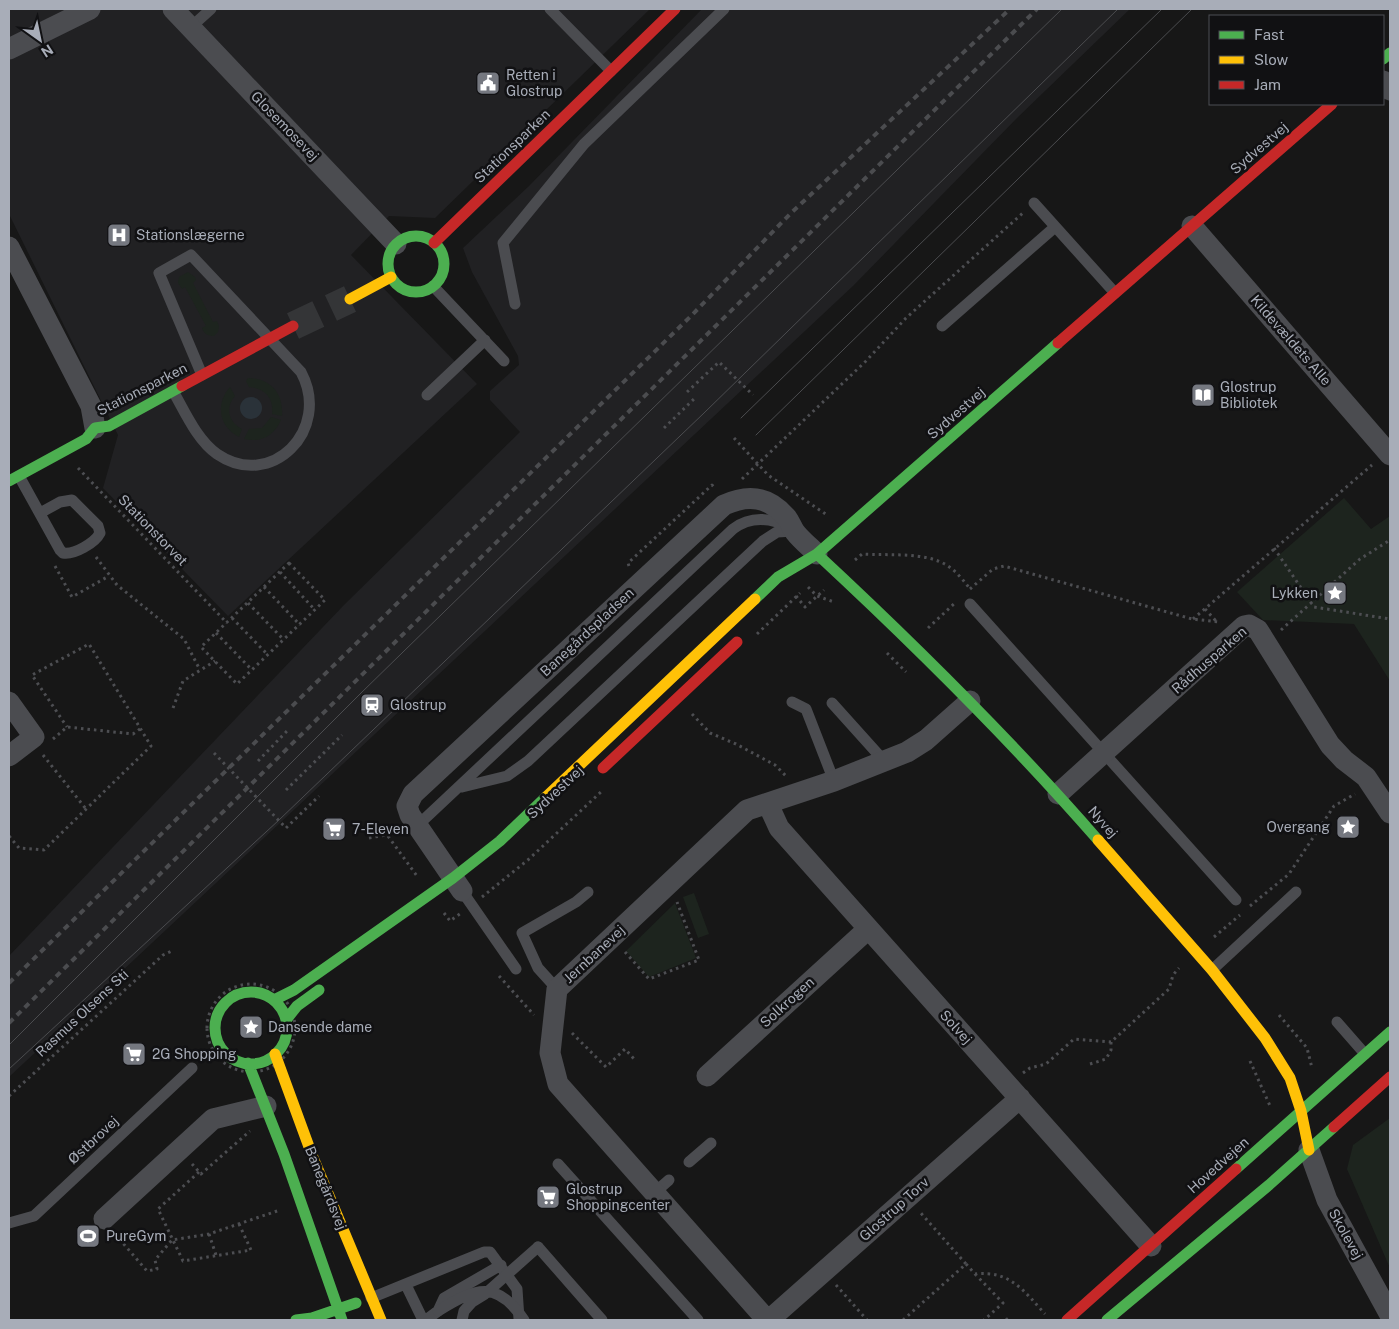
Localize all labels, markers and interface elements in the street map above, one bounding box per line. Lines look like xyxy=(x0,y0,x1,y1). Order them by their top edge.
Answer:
north arrow xyxy=(15,15,65,65)
legend xyxy=(1209,15,1384,105)
text: Fast xyxy=(1254,26,1284,43)
text: N xyxy=(38,41,56,61)
text: Slow xyxy=(1254,51,1289,68)
place label: Retten i Glostrup xyxy=(506,67,562,99)
public building icon: Retten i Glostrup xyxy=(475,70,501,96)
text: Jam xyxy=(1254,76,1281,93)
street label: Glosemosevej xyxy=(248,88,322,164)
street label: Stationsparken xyxy=(471,106,553,186)
street label: Sydvestvej xyxy=(1227,119,1291,177)
hospital icon: Stationslægerne xyxy=(106,222,132,248)
place label: Stationslægerne xyxy=(136,227,245,243)
street label: Kildevældets Alle xyxy=(1247,292,1335,388)
street label: Stationsparken xyxy=(94,359,190,419)
place label: Glostrup Bibliotek xyxy=(1220,379,1278,411)
library icon: Glostrup Bibliotek xyxy=(1190,382,1216,408)
street label: Sydvestvej xyxy=(924,384,988,442)
street label: Stationstorvet xyxy=(115,491,191,569)
place icon: Lykken xyxy=(1322,580,1348,606)
street label: Banegårdspladsen xyxy=(537,585,637,679)
place label: Lykken xyxy=(1272,585,1318,601)
street label: Rådhusparken xyxy=(1168,623,1250,697)
station icon: Glostrup xyxy=(359,692,385,718)
place label: Glostrup xyxy=(390,697,446,713)
street label: Sydvestvej xyxy=(524,762,586,822)
street label: Nyvej xyxy=(1085,803,1121,841)
place icon: Overgang xyxy=(1335,814,1361,840)
supermarket icon: 7-Eleven xyxy=(321,816,347,842)
place label: Overgang xyxy=(1267,819,1330,835)
place label: 7-Eleven xyxy=(352,821,409,837)
street label: Jernbanevej xyxy=(560,922,628,986)
street label: Rasmus Olsens Sti xyxy=(32,966,132,1060)
street label: Solkrogen xyxy=(757,974,817,1030)
street label: Solvej xyxy=(937,1007,975,1047)
place icon: Dansende dame xyxy=(238,1014,264,1040)
place label: Dansende dame xyxy=(268,1019,372,1035)
supermarket icon: 2G Shopping xyxy=(121,1041,147,1067)
place label: 2G Shopping xyxy=(152,1046,237,1062)
street label: Østbrovej xyxy=(65,1113,121,1167)
street label: Hovedvejen xyxy=(1184,1134,1252,1196)
street label: Banegårdsvej xyxy=(302,1144,350,1232)
street label: Glostrup Torv xyxy=(856,1174,932,1244)
place label: Glostrup Shoppingcenter xyxy=(566,1181,670,1213)
supermarket icon: Glostrup Shoppingcenter xyxy=(535,1184,561,1210)
street label: Skolevej xyxy=(1326,1206,1366,1262)
sports icon: PureGym xyxy=(75,1223,101,1249)
place label: PureGym xyxy=(106,1228,166,1244)

